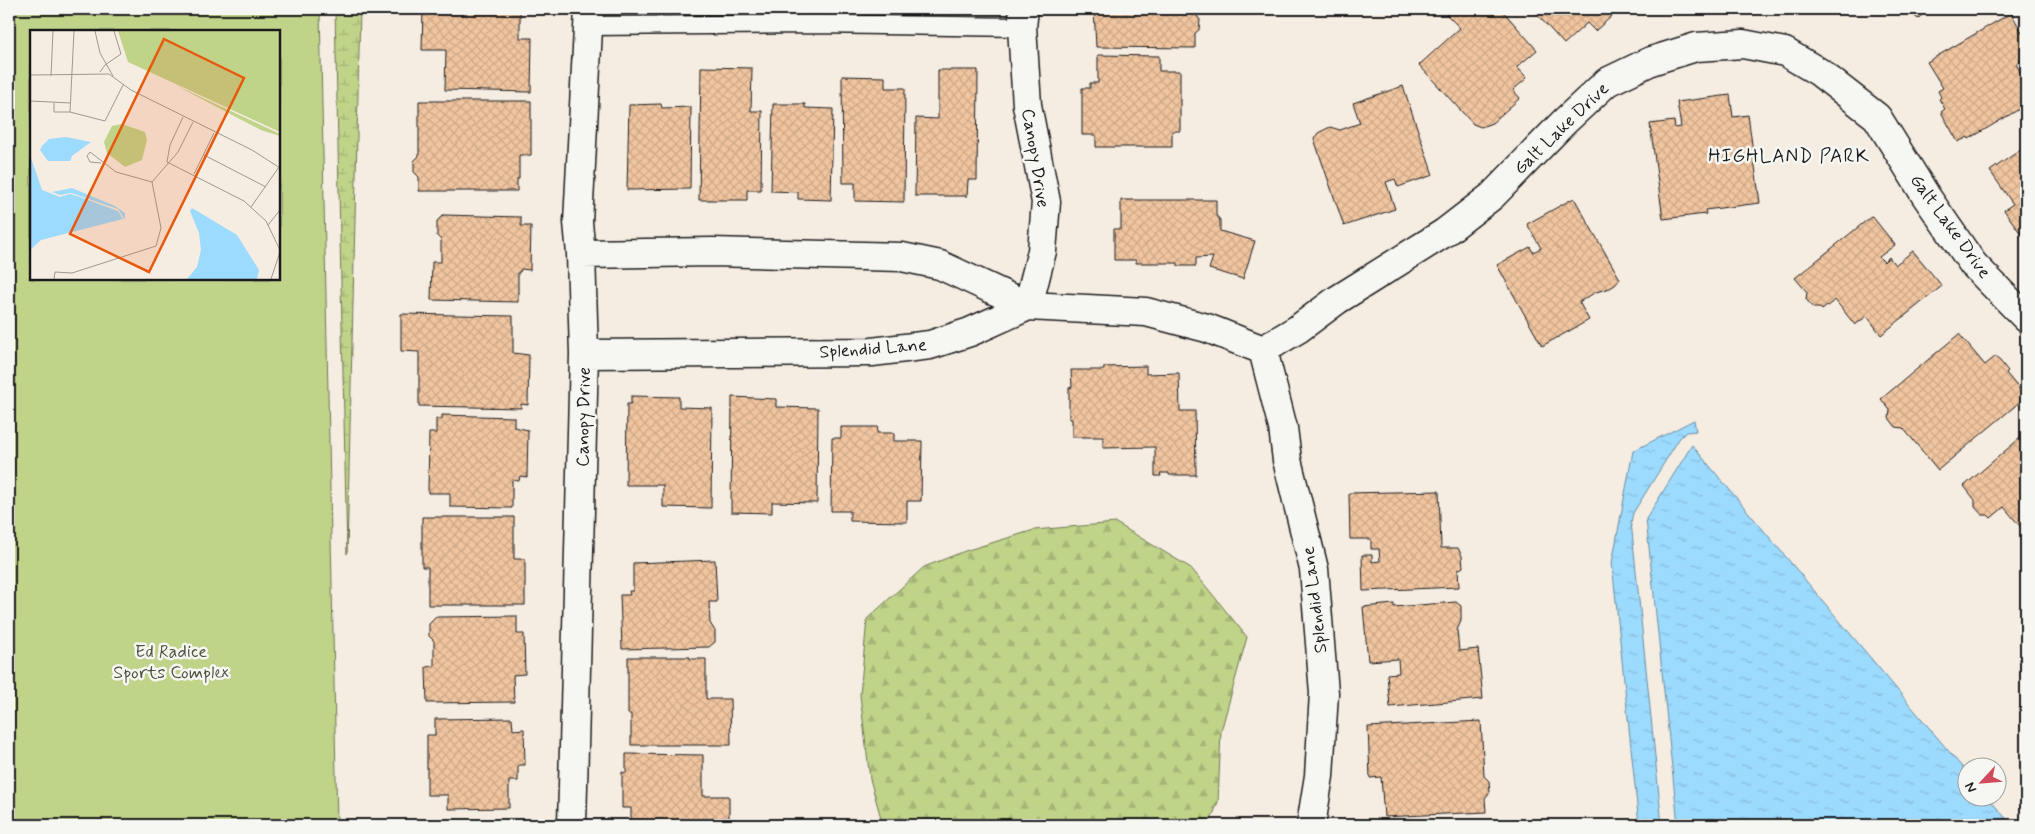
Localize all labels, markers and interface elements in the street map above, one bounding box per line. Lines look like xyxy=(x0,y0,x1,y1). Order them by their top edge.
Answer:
inset map xyxy=(30,30,280,280)
street label: Galt Lake Drive xyxy=(1509,77,1615,180)
street label: Canopy Drive xyxy=(1015,107,1055,209)
district label: HIGHLAND PARK xyxy=(1708,144,1870,169)
street label: Galt Lake Drive xyxy=(1904,170,1996,284)
street label: Splendid Lane xyxy=(819,333,928,365)
street label: Canopy Drive xyxy=(571,367,597,467)
street label: Splendid Lane xyxy=(1297,545,1333,655)
park label: Ed Radice Sports Complex xyxy=(113,640,229,685)
north arrow xyxy=(1958,756,2008,806)
text: N xyxy=(1961,779,1981,795)

